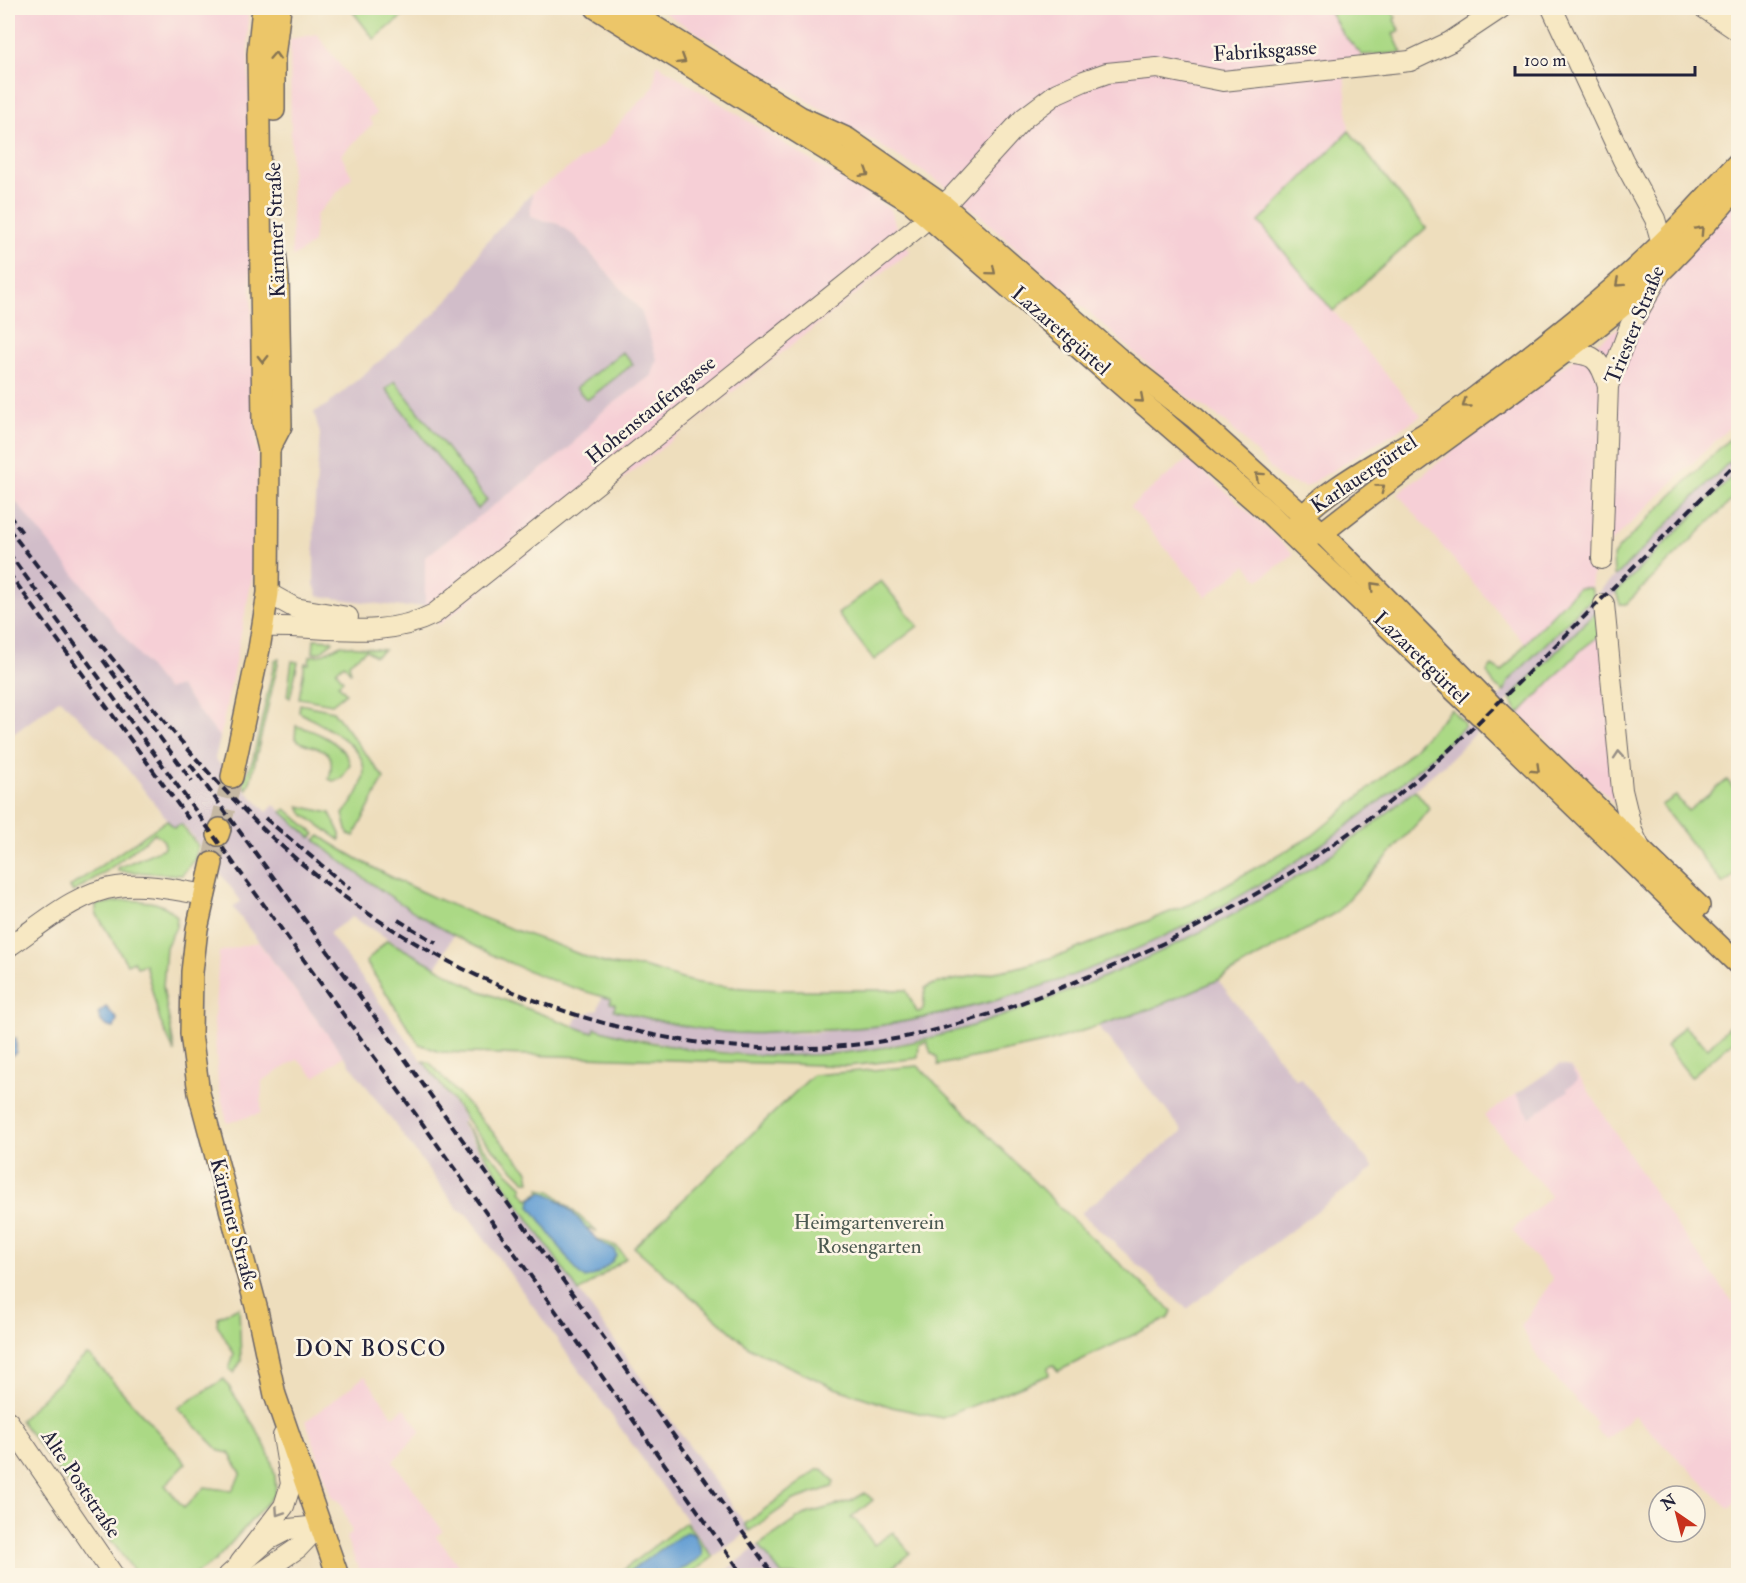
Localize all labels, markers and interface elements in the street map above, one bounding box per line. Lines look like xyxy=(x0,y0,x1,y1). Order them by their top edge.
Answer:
street label: Fabriksgasse xyxy=(1212,34,1318,68)
scale bar xyxy=(1515,39,1695,77)
text: 100 m xyxy=(1524,49,1567,72)
one-way arrow xyxy=(268,52,281,61)
one-way arrow xyxy=(676,53,686,65)
street label: Kärntner Straße xyxy=(260,162,292,298)
one-way arrow xyxy=(859,166,869,178)
one-way arrow xyxy=(1693,226,1704,236)
street label: Triester Straße xyxy=(1599,262,1671,388)
one-way arrow xyxy=(986,264,997,275)
one-way arrow xyxy=(1615,276,1626,287)
street label: Lazarettgürtel xyxy=(1006,280,1117,382)
street label: Hohenstaufengasse xyxy=(581,349,722,471)
one-way arrow xyxy=(257,355,269,364)
one-way arrow xyxy=(1133,392,1144,403)
one-way arrow xyxy=(1461,397,1472,408)
street label: Karlauergürtel xyxy=(1306,428,1423,519)
one-way arrow xyxy=(1255,472,1265,483)
one-way arrow xyxy=(1375,484,1386,495)
one-way arrow xyxy=(1371,582,1382,593)
street label: Lazarettgürtel xyxy=(1367,606,1475,711)
one-way arrow xyxy=(1613,751,1626,760)
one-way arrow xyxy=(1529,762,1539,773)
street label: Kärntner Straße xyxy=(203,1155,265,1293)
park label: Heimgartenverein Rosengarten xyxy=(793,1209,945,1260)
district label: DON BOSCO xyxy=(295,1335,447,1363)
street label: Alte Poststraße xyxy=(34,1424,127,1544)
north arrow xyxy=(1647,1484,1707,1544)
text: N xyxy=(1657,1490,1681,1515)
one-way arrow xyxy=(275,1505,286,1516)

